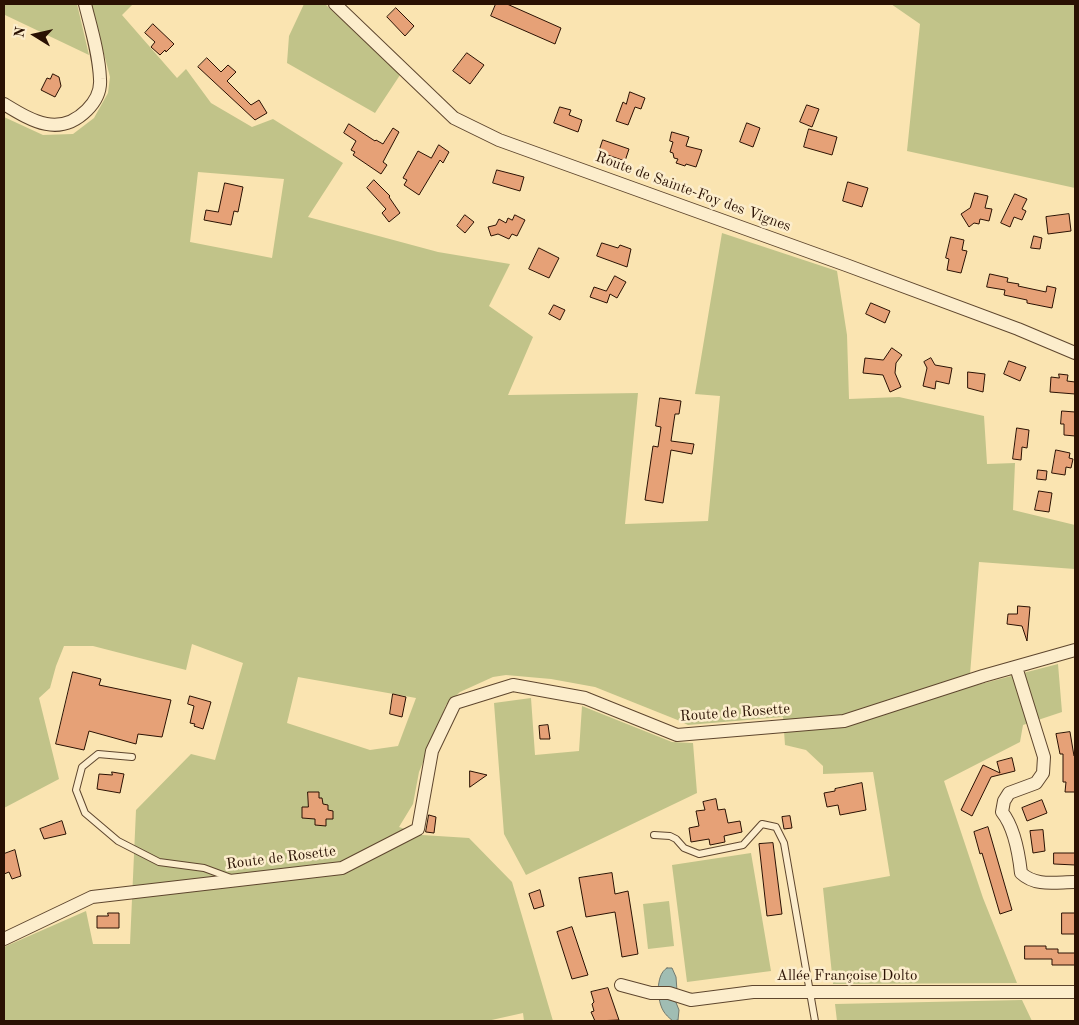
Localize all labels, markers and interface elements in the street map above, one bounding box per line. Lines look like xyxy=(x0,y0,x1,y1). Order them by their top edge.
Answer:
north arrow xyxy=(10,10,60,60)
text: N xyxy=(12,26,28,39)
street label: Route de Sainte-Foy des Vignes xyxy=(593,148,793,236)
street label: Route de Rosette xyxy=(679,700,791,726)
street label: Route de Rosette xyxy=(225,842,337,874)
street label: Allée Françoise Dolto xyxy=(777,967,917,985)

